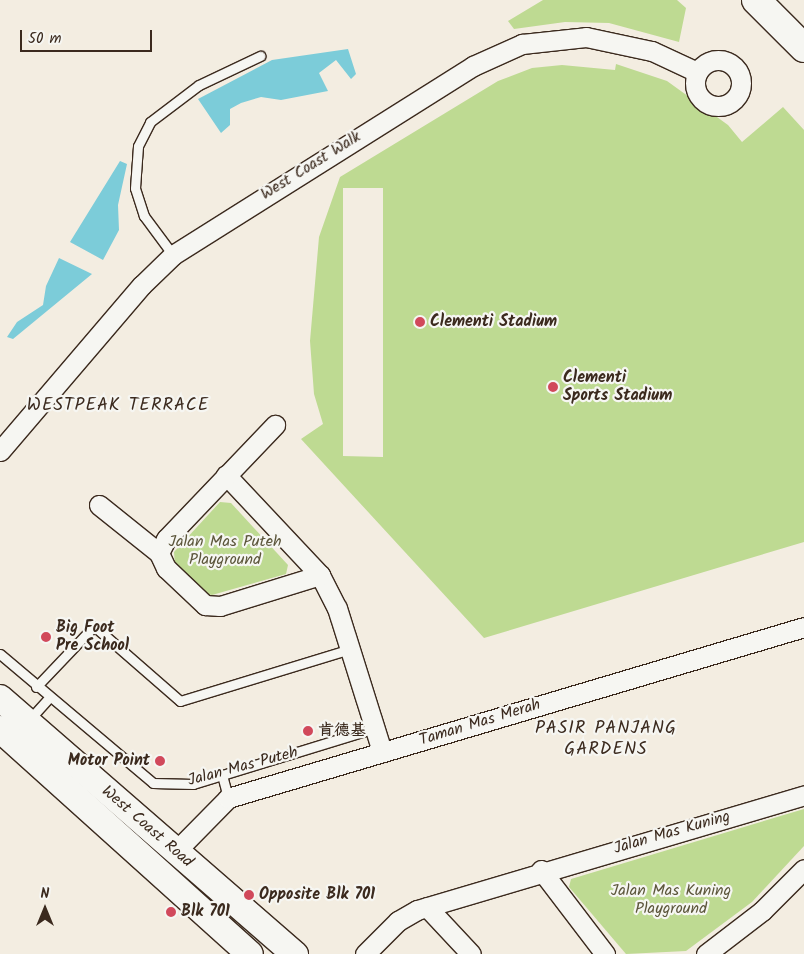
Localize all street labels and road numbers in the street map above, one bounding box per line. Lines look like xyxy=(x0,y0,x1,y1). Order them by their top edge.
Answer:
street label: West Coast Walk xyxy=(257,128,365,204)
street label: Taman Mas Merah xyxy=(417,695,543,751)
street label: Jalan Mas Puteh xyxy=(186,743,300,791)
street label: West Coast Road xyxy=(97,782,197,872)
street label: Jalan Mas Kuning xyxy=(612,807,732,859)

